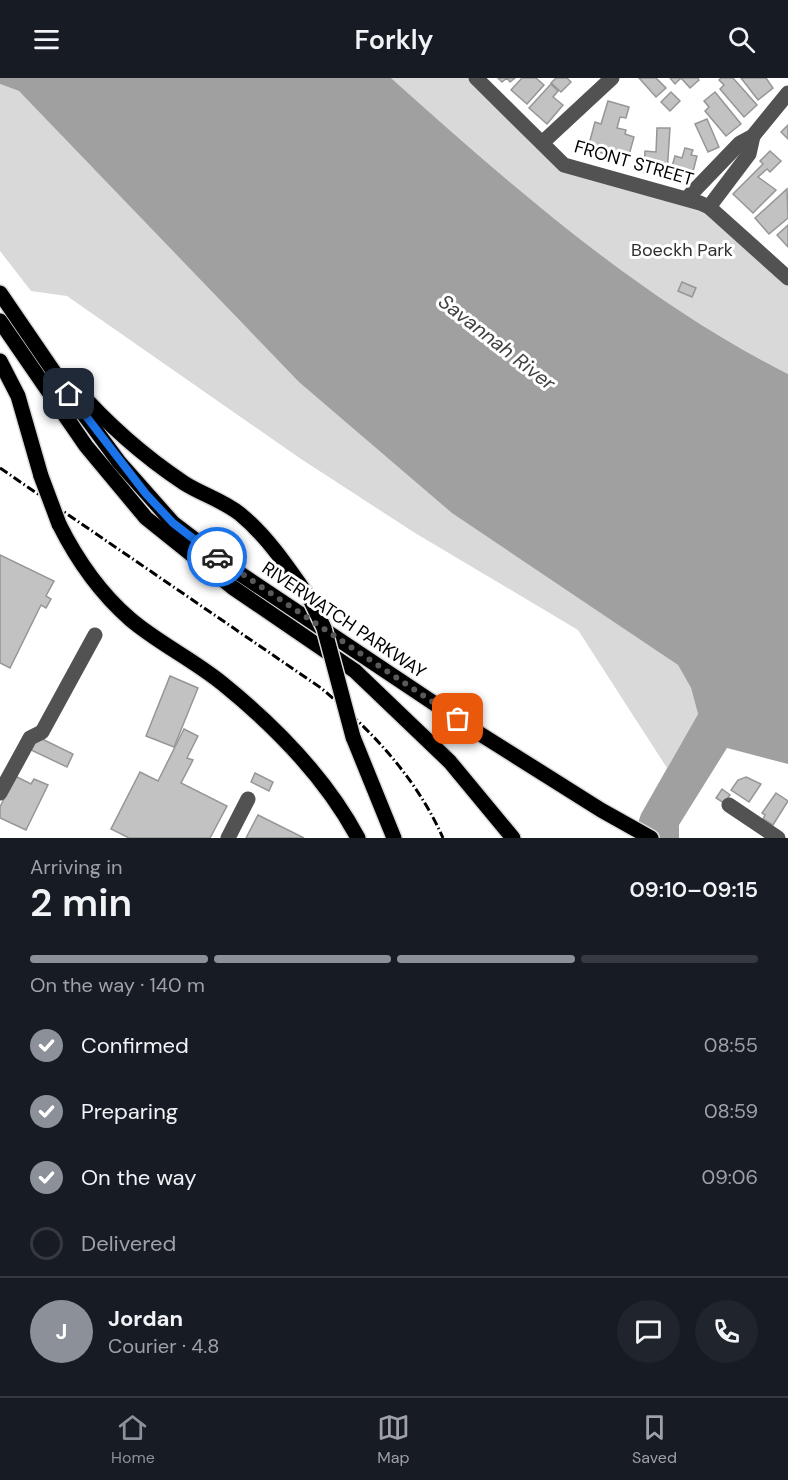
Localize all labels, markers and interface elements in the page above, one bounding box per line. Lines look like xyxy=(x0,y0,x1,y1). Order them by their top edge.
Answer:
text: Forkly xyxy=(354,22,434,57)
icon: menu xyxy=(30,23,63,56)
icon: search xyxy=(725,23,758,56)
street label: FRONT STREET xyxy=(572,135,696,191)
park label: Boeckh Park xyxy=(631,238,733,262)
water label: Savannah River xyxy=(433,288,561,396)
pin xyxy=(43,368,94,419)
icon: home xyxy=(52,377,85,410)
courier xyxy=(187,527,247,587)
icon: car xyxy=(201,541,234,574)
street label: RIVERWATCH PARKWAY xyxy=(257,556,431,684)
pin xyxy=(432,693,483,744)
icon: bag xyxy=(441,702,474,735)
text: Arriving in xyxy=(30,854,122,880)
text: 09:10–09:15 xyxy=(630,875,758,904)
text: 2 min xyxy=(30,877,132,928)
text: On the way · 140 m xyxy=(30,972,205,998)
icon: check xyxy=(30,1029,63,1062)
text: Confirmed xyxy=(81,1031,189,1060)
text: 08:55 xyxy=(704,1032,758,1058)
icon: check xyxy=(30,1095,63,1128)
text: Preparing xyxy=(81,1097,178,1126)
text: 08:59 xyxy=(704,1098,758,1124)
icon: check xyxy=(30,1161,63,1194)
text: On the way xyxy=(81,1163,196,1192)
text: 09:06 xyxy=(701,1164,758,1190)
text: Delivered xyxy=(81,1229,176,1258)
button: chat xyxy=(617,1300,680,1363)
button: phone xyxy=(695,1300,758,1363)
text: Jordan xyxy=(108,1304,183,1333)
text: J xyxy=(56,1317,67,1346)
text: Courier · 4.8 xyxy=(108,1333,219,1359)
tab: Home xyxy=(111,1411,155,1468)
tab: Map xyxy=(377,1411,410,1468)
tab: Saved xyxy=(632,1411,677,1468)

